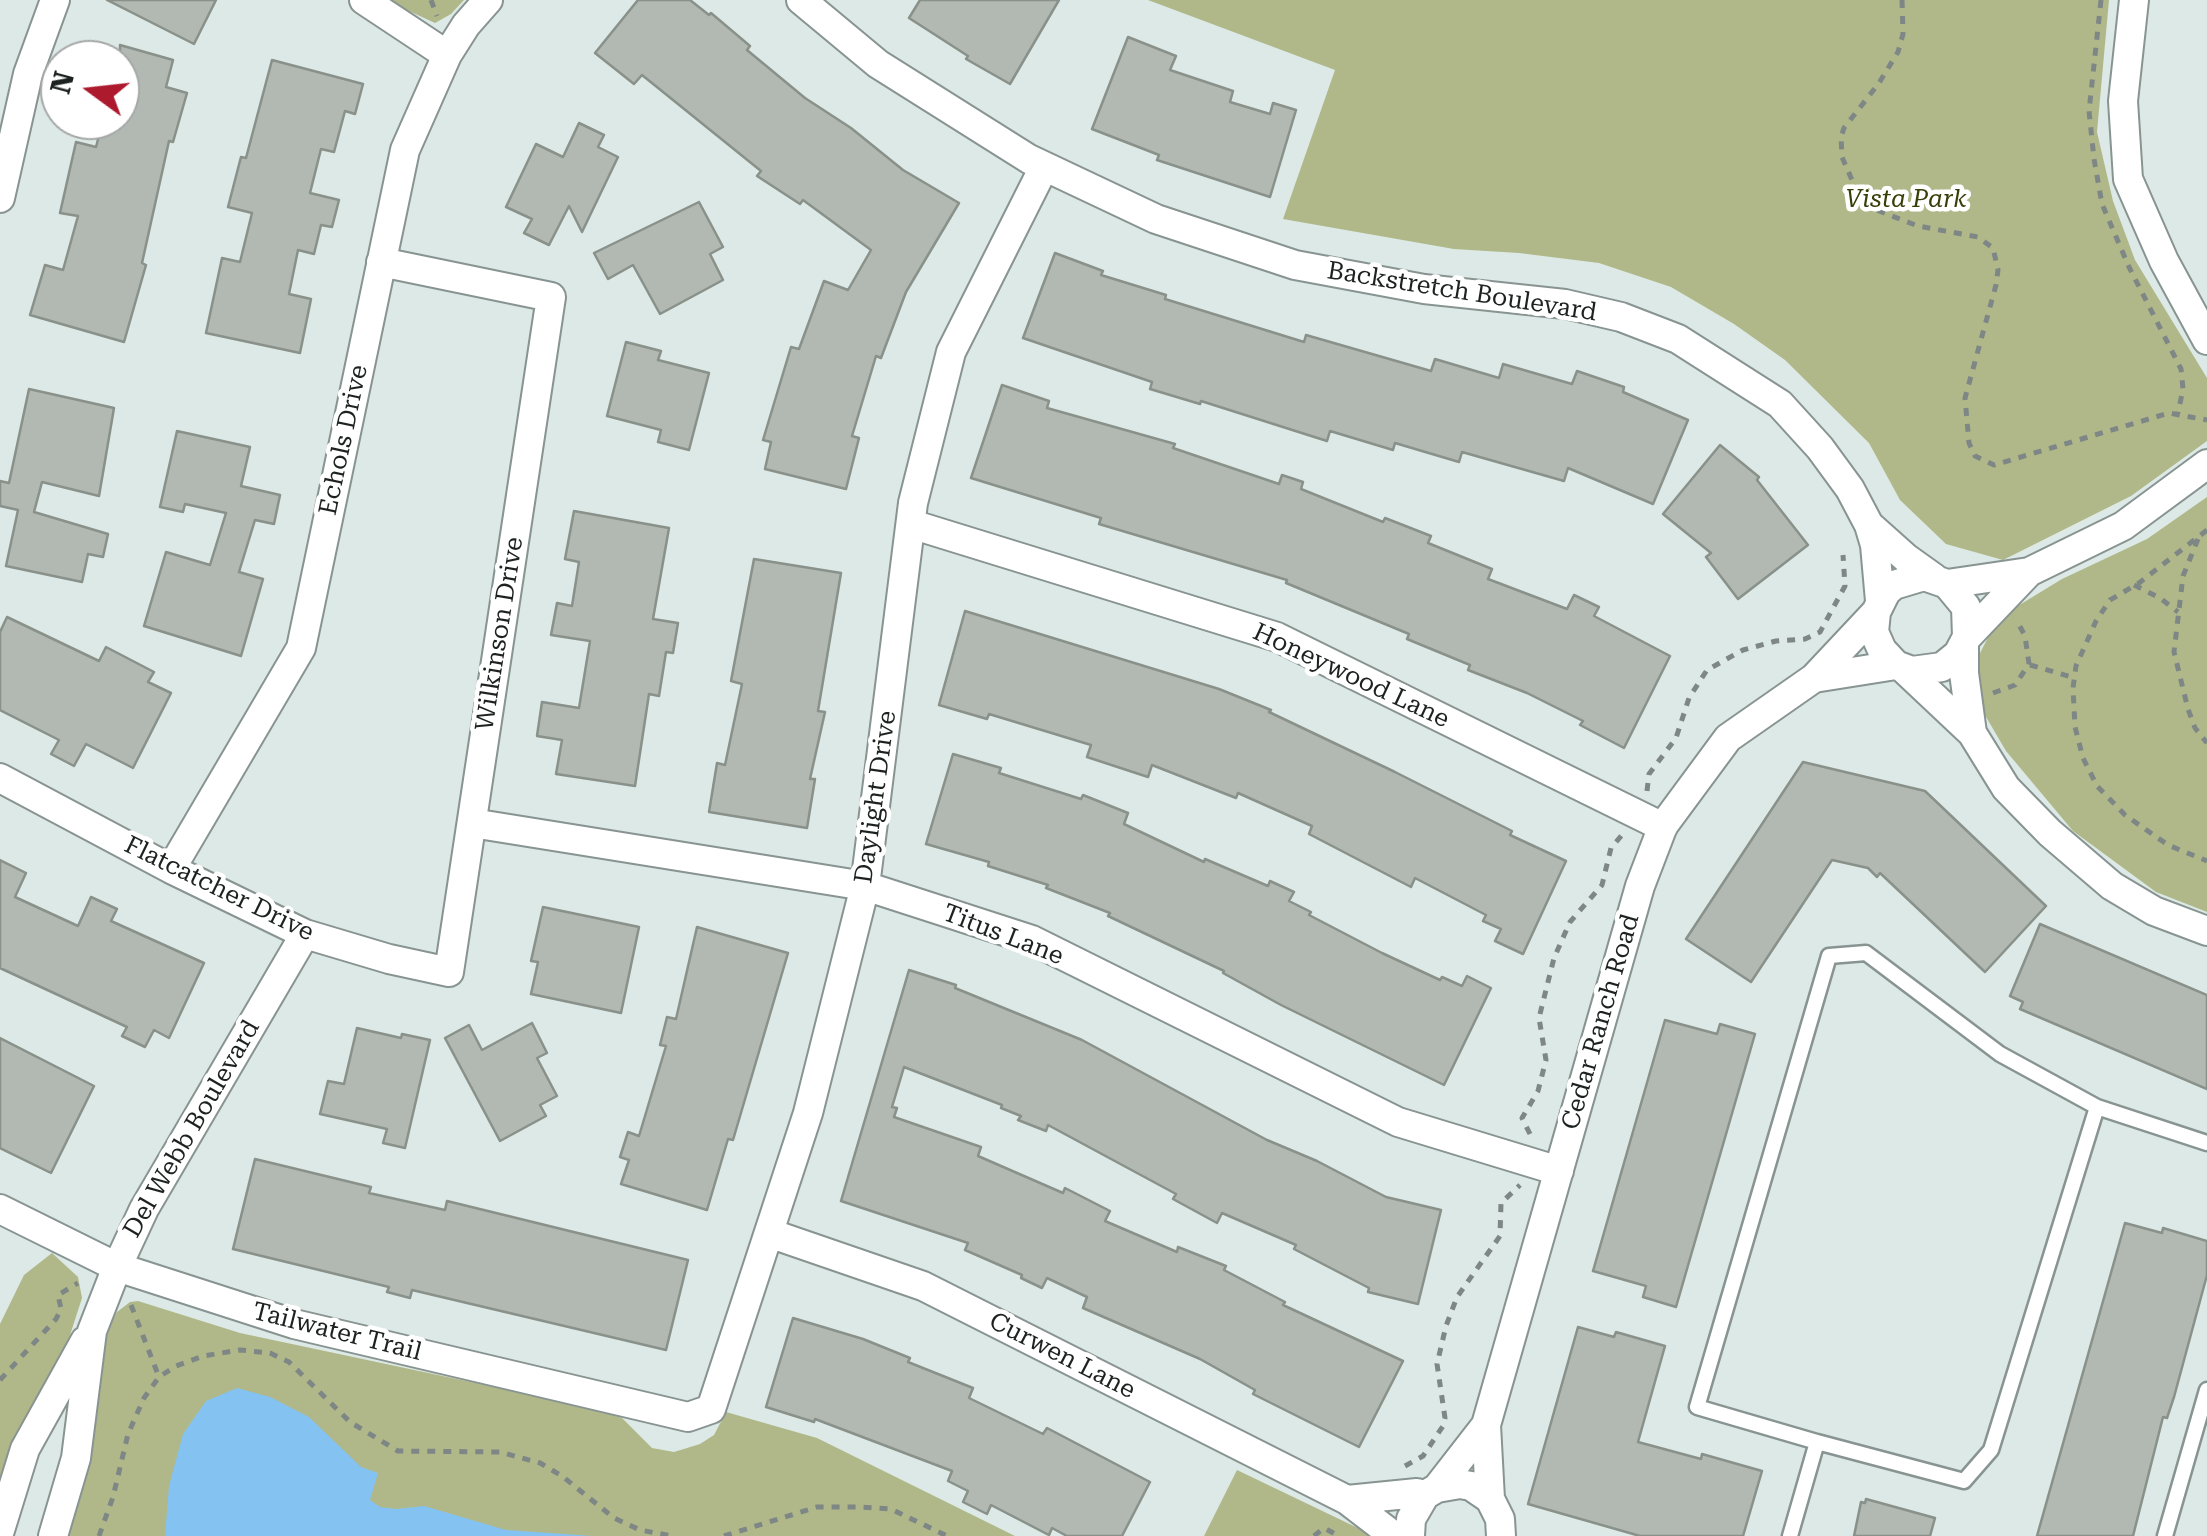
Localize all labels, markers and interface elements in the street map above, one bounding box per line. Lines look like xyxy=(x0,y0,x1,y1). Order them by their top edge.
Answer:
north arrow xyxy=(40,40,140,140)
text: N xyxy=(44,68,81,97)
park label: Vista Park xyxy=(1846,185,1966,215)
street label: Backstretch Boulevard xyxy=(1325,256,1599,328)
street label: Echols Drive xyxy=(313,362,375,518)
street label: Wilkinson Drive xyxy=(470,535,530,733)
street label: Honeywood Lane xyxy=(1248,617,1454,735)
street label: Daylight Drive xyxy=(849,709,903,885)
street label: Flatcatcher Drive xyxy=(119,830,319,948)
street label: Titus Lane xyxy=(938,898,1068,972)
street label: Cedar Ranch Road xyxy=(1556,911,1646,1133)
street label: Del Webb Boulevard xyxy=(118,1015,266,1243)
street label: Tailwater Trail xyxy=(249,1297,425,1367)
street label: Curwen Lane xyxy=(984,1306,1140,1406)

